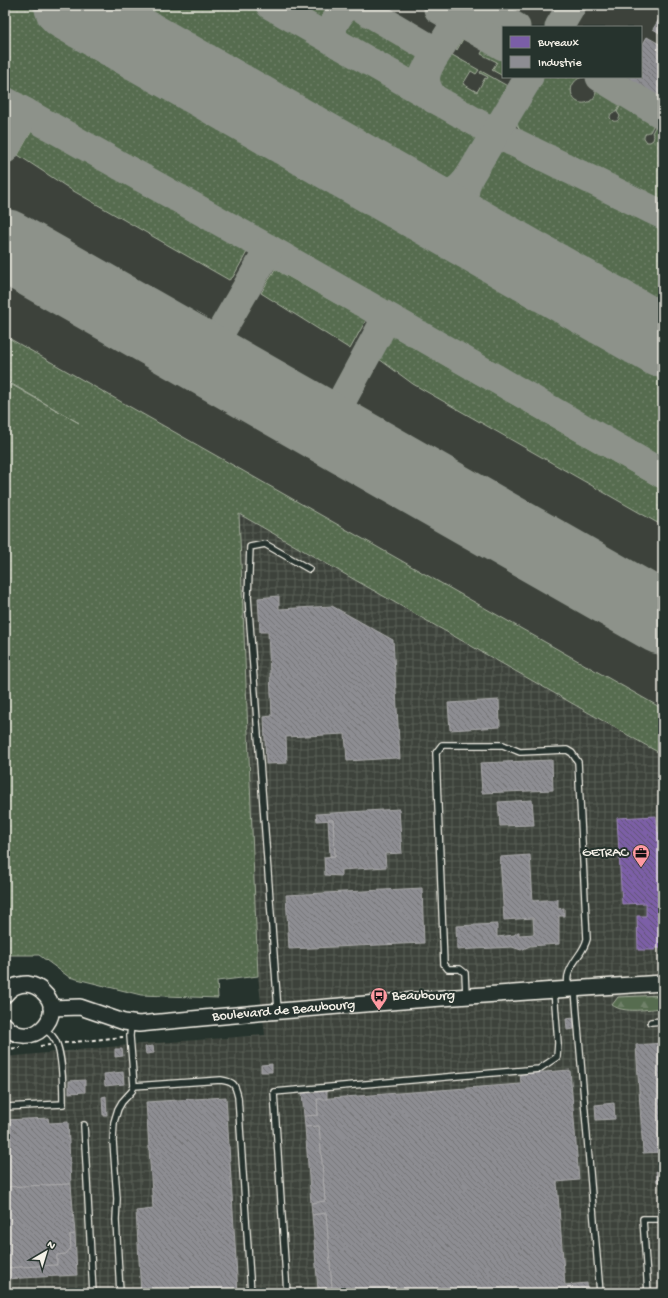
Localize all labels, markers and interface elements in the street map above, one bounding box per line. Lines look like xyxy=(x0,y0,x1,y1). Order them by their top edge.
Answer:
legend xyxy=(502,26,642,78)
text: Bureaux xyxy=(537,37,580,51)
text: Industrie xyxy=(538,57,582,71)
office icon: GETRAC xyxy=(631,843,651,868)
place label: GETRAC xyxy=(582,845,629,862)
bus stop icon: Beaubourg xyxy=(369,986,389,1011)
place label: Beaubourg xyxy=(391,988,455,1005)
street label: Boulevard de Beaubourg xyxy=(210,996,356,1026)
north arrow xyxy=(26,1232,66,1272)
text: N xyxy=(44,1239,57,1253)

